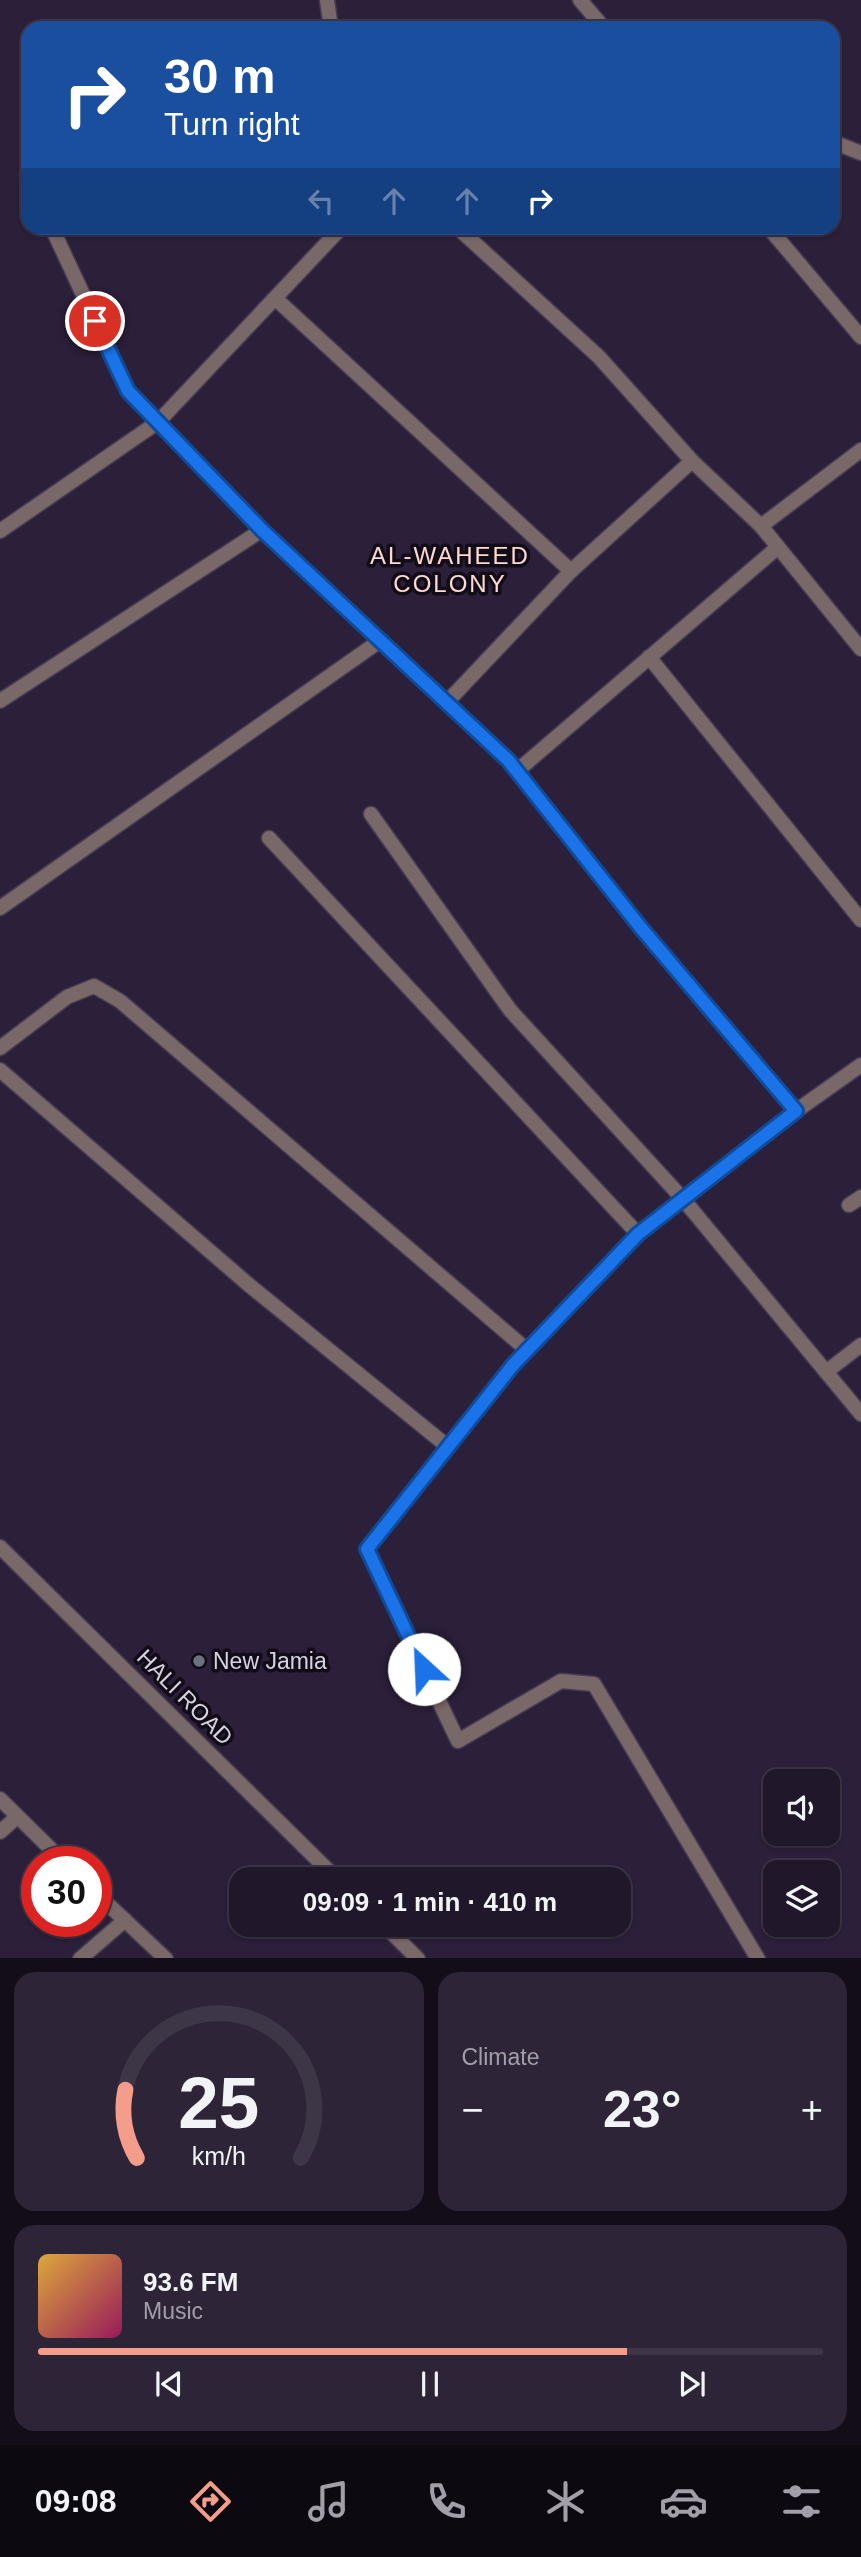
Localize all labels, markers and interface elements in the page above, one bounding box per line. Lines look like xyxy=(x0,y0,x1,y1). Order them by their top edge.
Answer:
icon: right xyxy=(49,49,140,140)
text: 30 m xyxy=(164,49,276,103)
text: Turn right xyxy=(164,106,300,142)
icon: left xyxy=(302,182,340,220)
icon: ahead xyxy=(375,182,413,220)
icon: ahead xyxy=(448,182,486,220)
icon: right xyxy=(521,182,559,220)
pin xyxy=(65,291,125,351)
icon: arrive xyxy=(76,302,114,340)
district label: AL-WAHEED COLONY xyxy=(370,542,530,597)
position arrow xyxy=(387,1632,461,1706)
street label: HALI ROAD xyxy=(132,1644,238,1750)
place label: New Jamia xyxy=(213,1648,327,1674)
marker: New Jamia xyxy=(191,1653,207,1669)
map controls xyxy=(763,1769,840,1937)
button: sound xyxy=(763,1769,840,1846)
speed limit sign: 30 xyxy=(21,1846,112,1937)
button: layers xyxy=(763,1860,840,1937)
text: 09:09 · 1 min · 410 m xyxy=(303,1887,557,1917)
text: Climate xyxy=(462,2044,539,2070)
text: 25 xyxy=(178,2062,259,2143)
text: 23° xyxy=(603,2080,682,2138)
text: − xyxy=(462,2089,484,2131)
text: + xyxy=(801,2089,823,2131)
text: km/h xyxy=(192,2141,246,2169)
text: 93.6 FM xyxy=(143,2267,238,2297)
text: Music xyxy=(143,2298,203,2324)
icon: previous xyxy=(150,2365,188,2403)
icon: pause xyxy=(411,2365,449,2403)
icon: next xyxy=(673,2365,711,2403)
icon: directions xyxy=(186,2477,235,2526)
icon: music xyxy=(304,2477,353,2526)
icon: phone xyxy=(422,2477,471,2526)
icon: climate xyxy=(541,2477,590,2526)
icon: car xyxy=(659,2477,708,2526)
icon: filters xyxy=(777,2477,826,2526)
text: 09:08 xyxy=(35,2483,116,2519)

